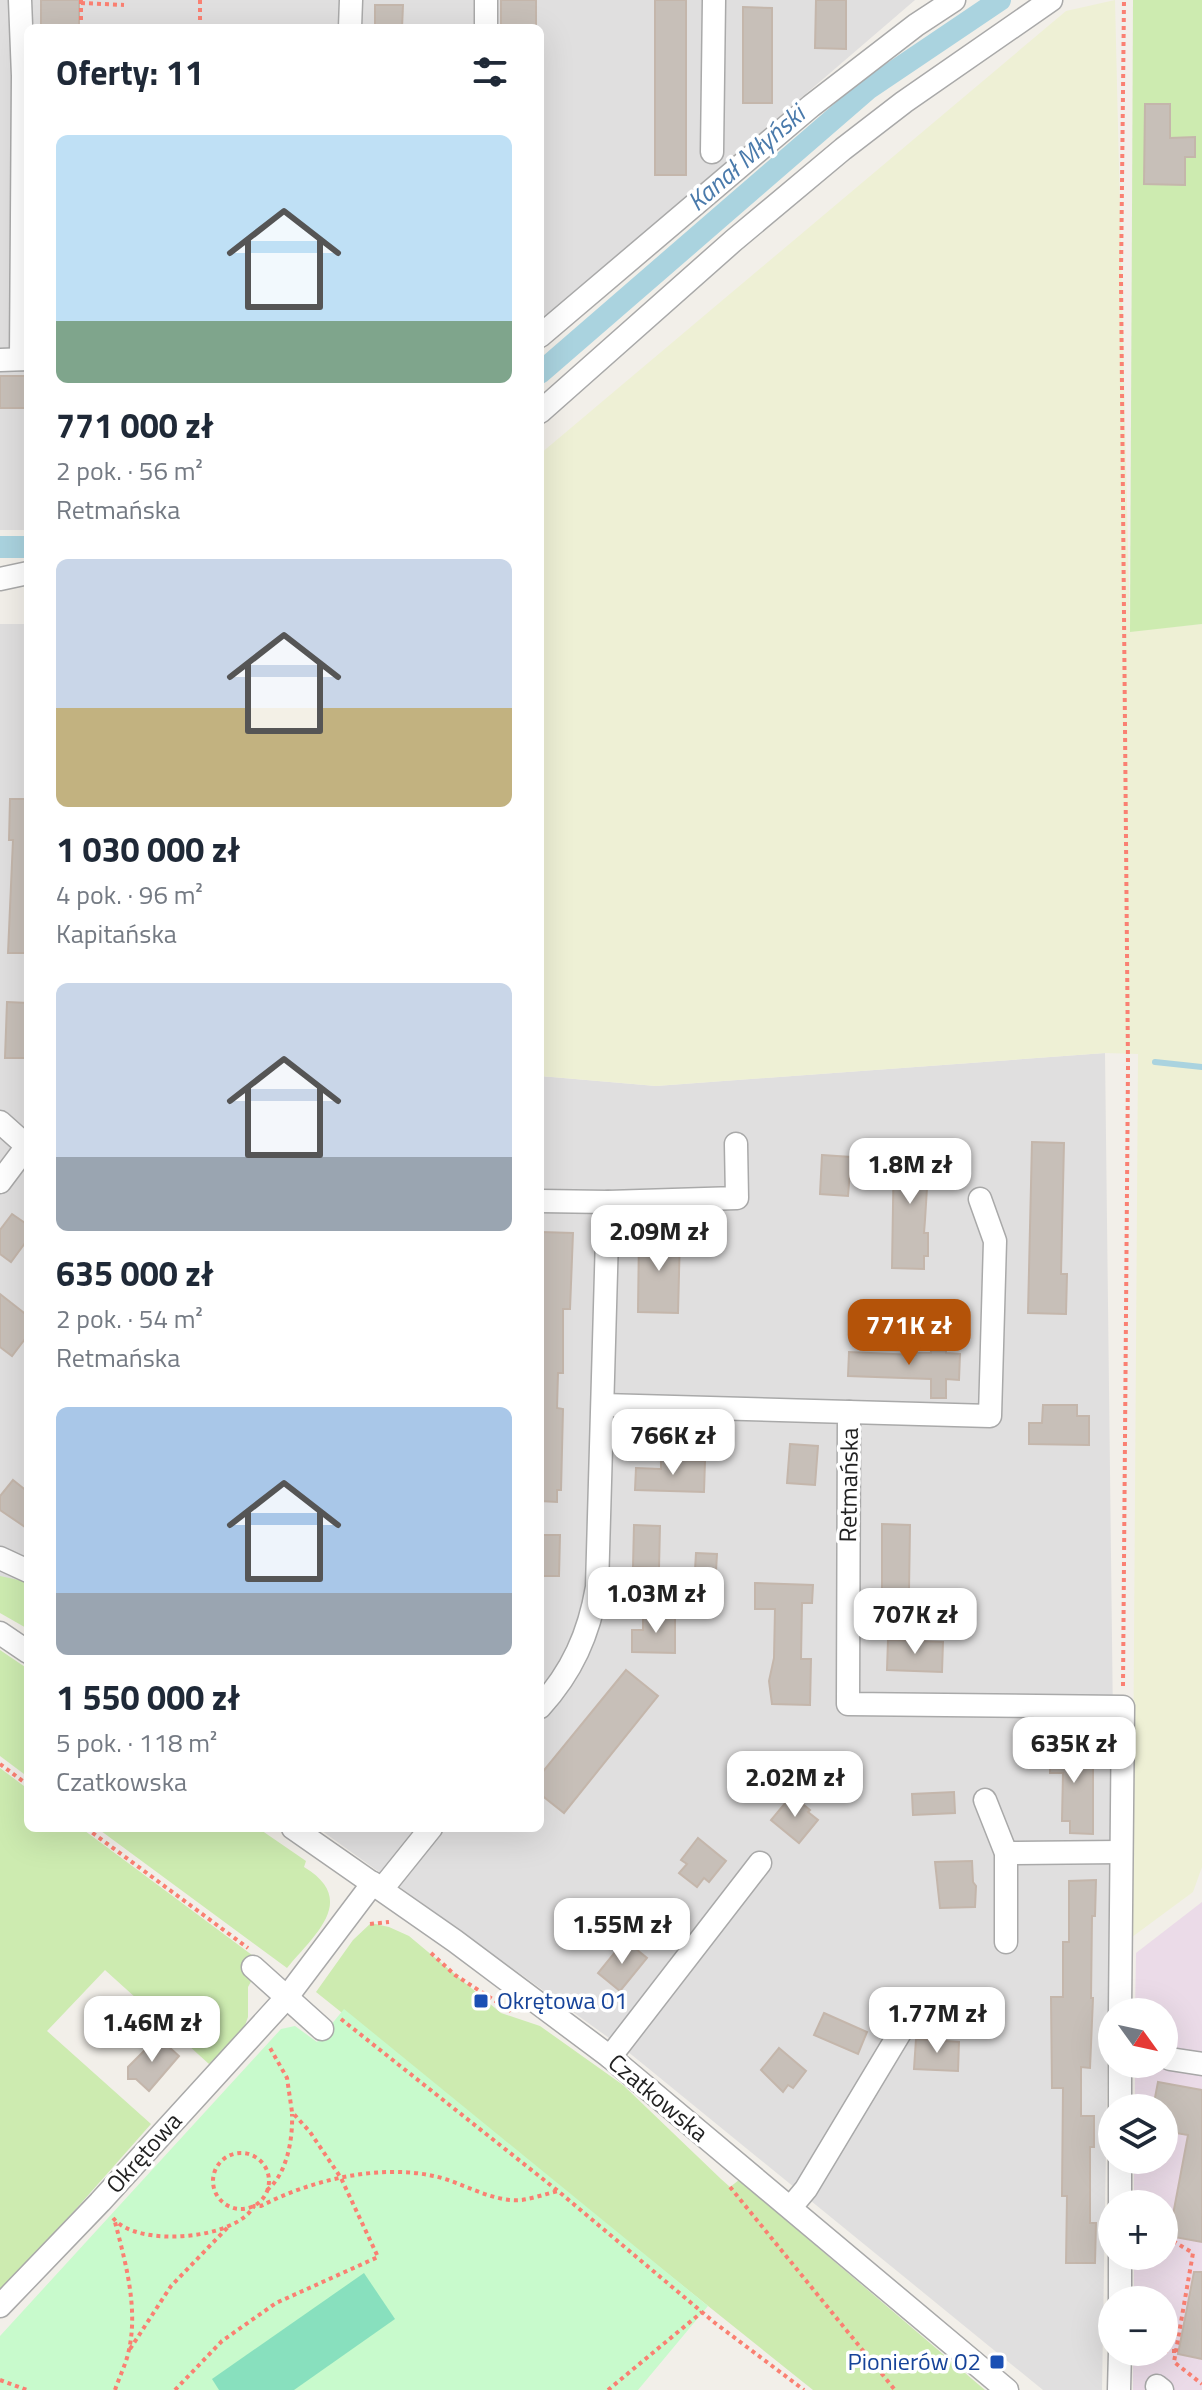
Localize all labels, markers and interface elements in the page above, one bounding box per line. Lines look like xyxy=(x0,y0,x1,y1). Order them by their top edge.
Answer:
text: Oferty: 11 xyxy=(56,46,204,98)
icon: filters xyxy=(468,50,512,94)
water label: Kanał Młyński xyxy=(678,94,815,220)
icon: home xyxy=(212,187,356,331)
text: 771 000 zł xyxy=(56,399,214,451)
text: 2 pok. · 56 m² xyxy=(56,451,203,490)
text: Retmańska xyxy=(56,490,180,529)
icon: home xyxy=(212,611,356,755)
text: 1 030 000 zł xyxy=(56,823,240,875)
text: 4 pok. · 96 m² xyxy=(56,875,203,914)
text: Kapitańska xyxy=(56,914,177,953)
icon: home xyxy=(212,1035,356,1179)
pin: 1.8M zł xyxy=(836,1138,984,1206)
text: 1.8M zł xyxy=(867,1144,953,1183)
pin: 2.09M zł xyxy=(576,1205,742,1273)
text: 2.09M zł xyxy=(609,1211,709,1250)
text: 635 000 zł xyxy=(56,1247,214,1299)
text: 2 pok. · 54 m² xyxy=(56,1299,203,1338)
pin: 771K zł xyxy=(835,1299,983,1367)
text: 771K zł xyxy=(866,1305,952,1344)
text: Retmańska xyxy=(56,1338,180,1377)
pin: 766K zł xyxy=(599,1409,747,1477)
text: 766K zł xyxy=(630,1415,716,1454)
street label: Retmańska xyxy=(829,1427,867,1543)
icon: home xyxy=(212,1459,356,1603)
pin: 1.03M zł xyxy=(573,1567,739,1635)
text: 1.03M zł xyxy=(606,1573,706,1612)
pin: 707K zł xyxy=(841,1588,989,1656)
text: 707K zł xyxy=(872,1594,958,1633)
text: 1 550 000 zł xyxy=(56,1671,240,1723)
pin: 635K zł xyxy=(1000,1717,1148,1785)
text: 5 pok. · 118 m² xyxy=(56,1723,217,1762)
text: 635K zł xyxy=(1031,1723,1117,1762)
pin: 2.02M zł xyxy=(712,1751,878,1819)
text: 2.02M zł xyxy=(745,1757,845,1796)
text: Czatkowska xyxy=(56,1762,187,1801)
pin: 1.55M zł xyxy=(539,1898,705,1966)
text: 1.55M zł xyxy=(572,1904,672,1943)
place label: Okrętowa 01 xyxy=(497,1982,628,2018)
pin: 1.77M zł xyxy=(854,1987,1020,2055)
marker: Okrętowa 01 xyxy=(472,1992,490,2010)
text: 1.77M zł xyxy=(887,1993,987,2032)
pin: 1.46M zł xyxy=(69,1996,235,2064)
north arrow xyxy=(1098,1998,1178,2078)
map controls xyxy=(1098,1998,1178,2366)
text: 1.46M zł xyxy=(102,2002,202,2041)
street label: Czatkowska xyxy=(601,2045,717,2150)
button: layers xyxy=(1098,2094,1178,2174)
street label: Okrętowa xyxy=(97,2104,190,2201)
button: + xyxy=(1098,2190,1178,2270)
button: − xyxy=(1098,2286,1178,2366)
place label: Pionierów 02 xyxy=(848,2343,981,2379)
marker: Pionierów 02 xyxy=(988,2353,1006,2371)

